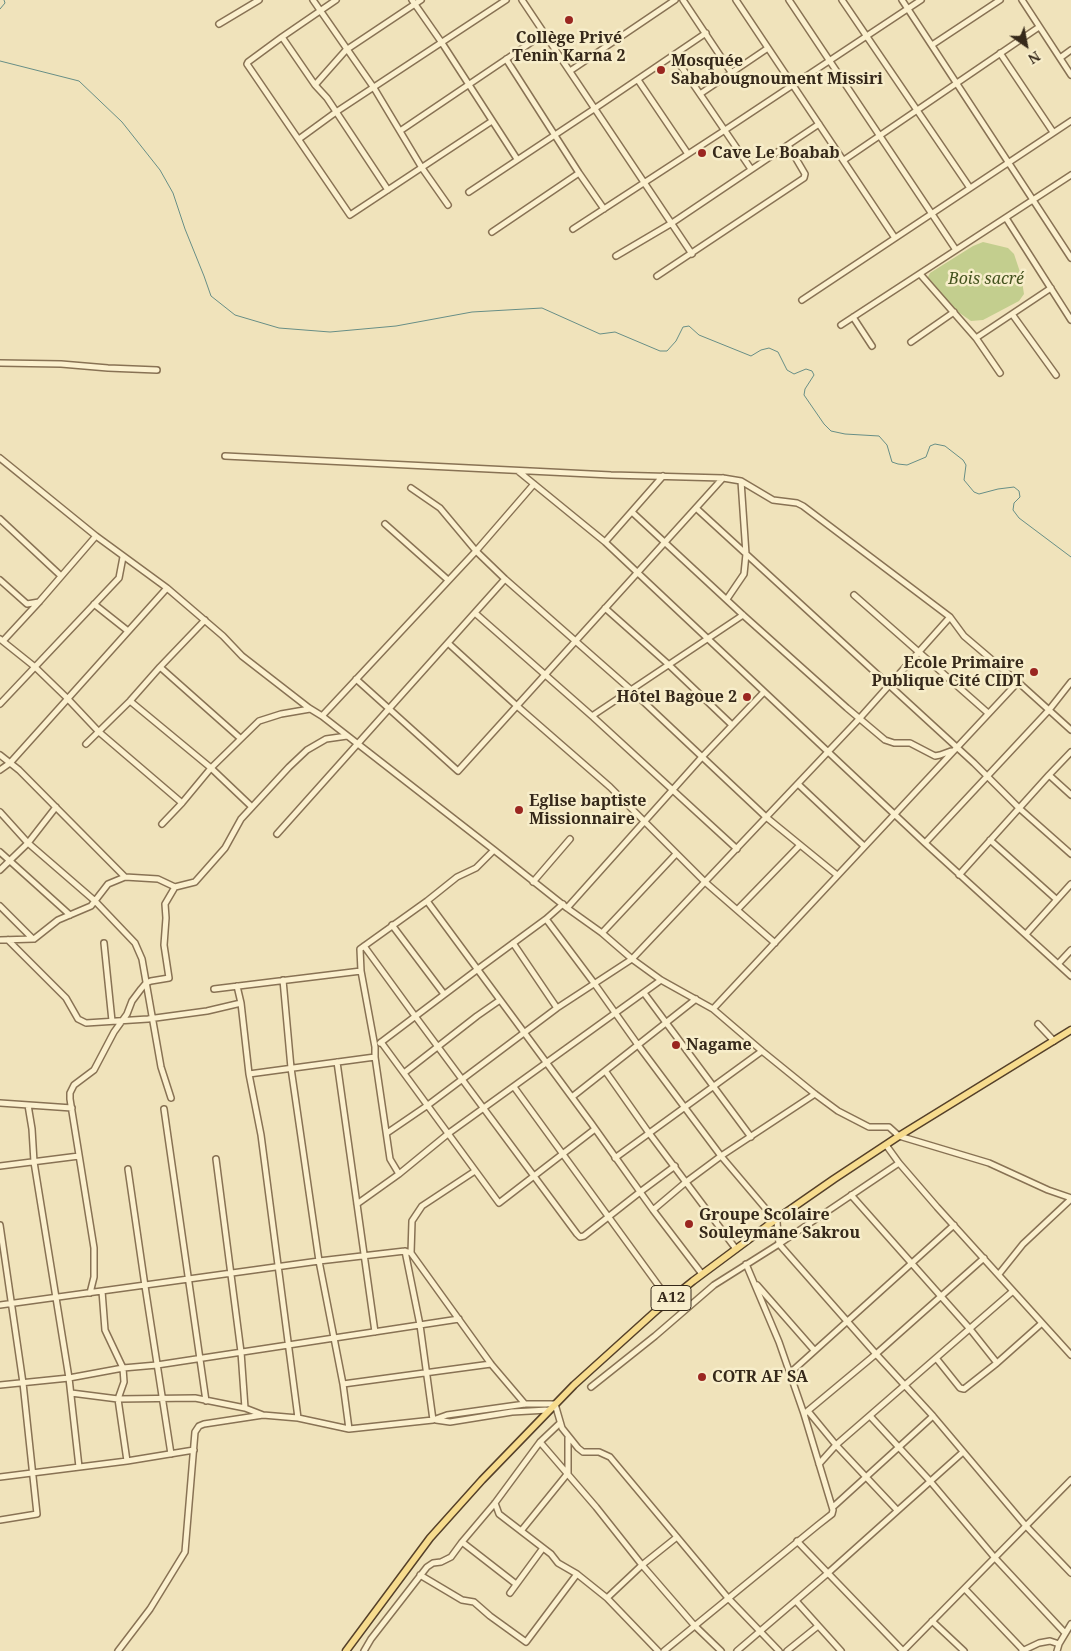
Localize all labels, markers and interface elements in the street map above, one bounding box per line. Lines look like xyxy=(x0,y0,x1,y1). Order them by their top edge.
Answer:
marker: Collège Privé Tenin Karna 2 xyxy=(563,14,575,26)
north arrow xyxy=(1001,20,1051,70)
place label: Collège Privé Tenin Karna 2 xyxy=(512,28,626,66)
text: N xyxy=(1025,47,1044,69)
place label: Mosquée Sababougnoument Missiri xyxy=(671,51,883,89)
marker: Mosquée Sababougnoument Missiri xyxy=(655,64,667,76)
place label: Cave Le Boabab xyxy=(712,143,840,163)
marker: Cave Le Boabab xyxy=(696,147,708,159)
park label: Bois sacré xyxy=(948,269,1024,289)
place label: Ecole Primaire Publique Cité CIDT xyxy=(871,653,1024,691)
marker: Ecole Primaire Publique Cité CIDT xyxy=(1028,666,1040,678)
place label: Hôtel Bagoue 2 xyxy=(616,687,737,707)
marker: Hôtel Bagoue 2 xyxy=(741,691,753,703)
place label: Eglise baptiste Missionnaire xyxy=(529,791,646,829)
marker: Eglise baptiste Missionnaire xyxy=(513,804,525,816)
place label: Nagame xyxy=(686,1035,752,1055)
marker: Nagame xyxy=(670,1039,682,1051)
place label: Groupe Scolaire Souleymane Sakrou xyxy=(699,1205,860,1243)
marker: Groupe Scolaire Souleymane Sakrou xyxy=(683,1218,695,1230)
road number: A12 xyxy=(651,1286,691,1310)
place label: COTR AF SA xyxy=(712,1367,808,1387)
marker: COTR AF SA xyxy=(696,1371,708,1383)

